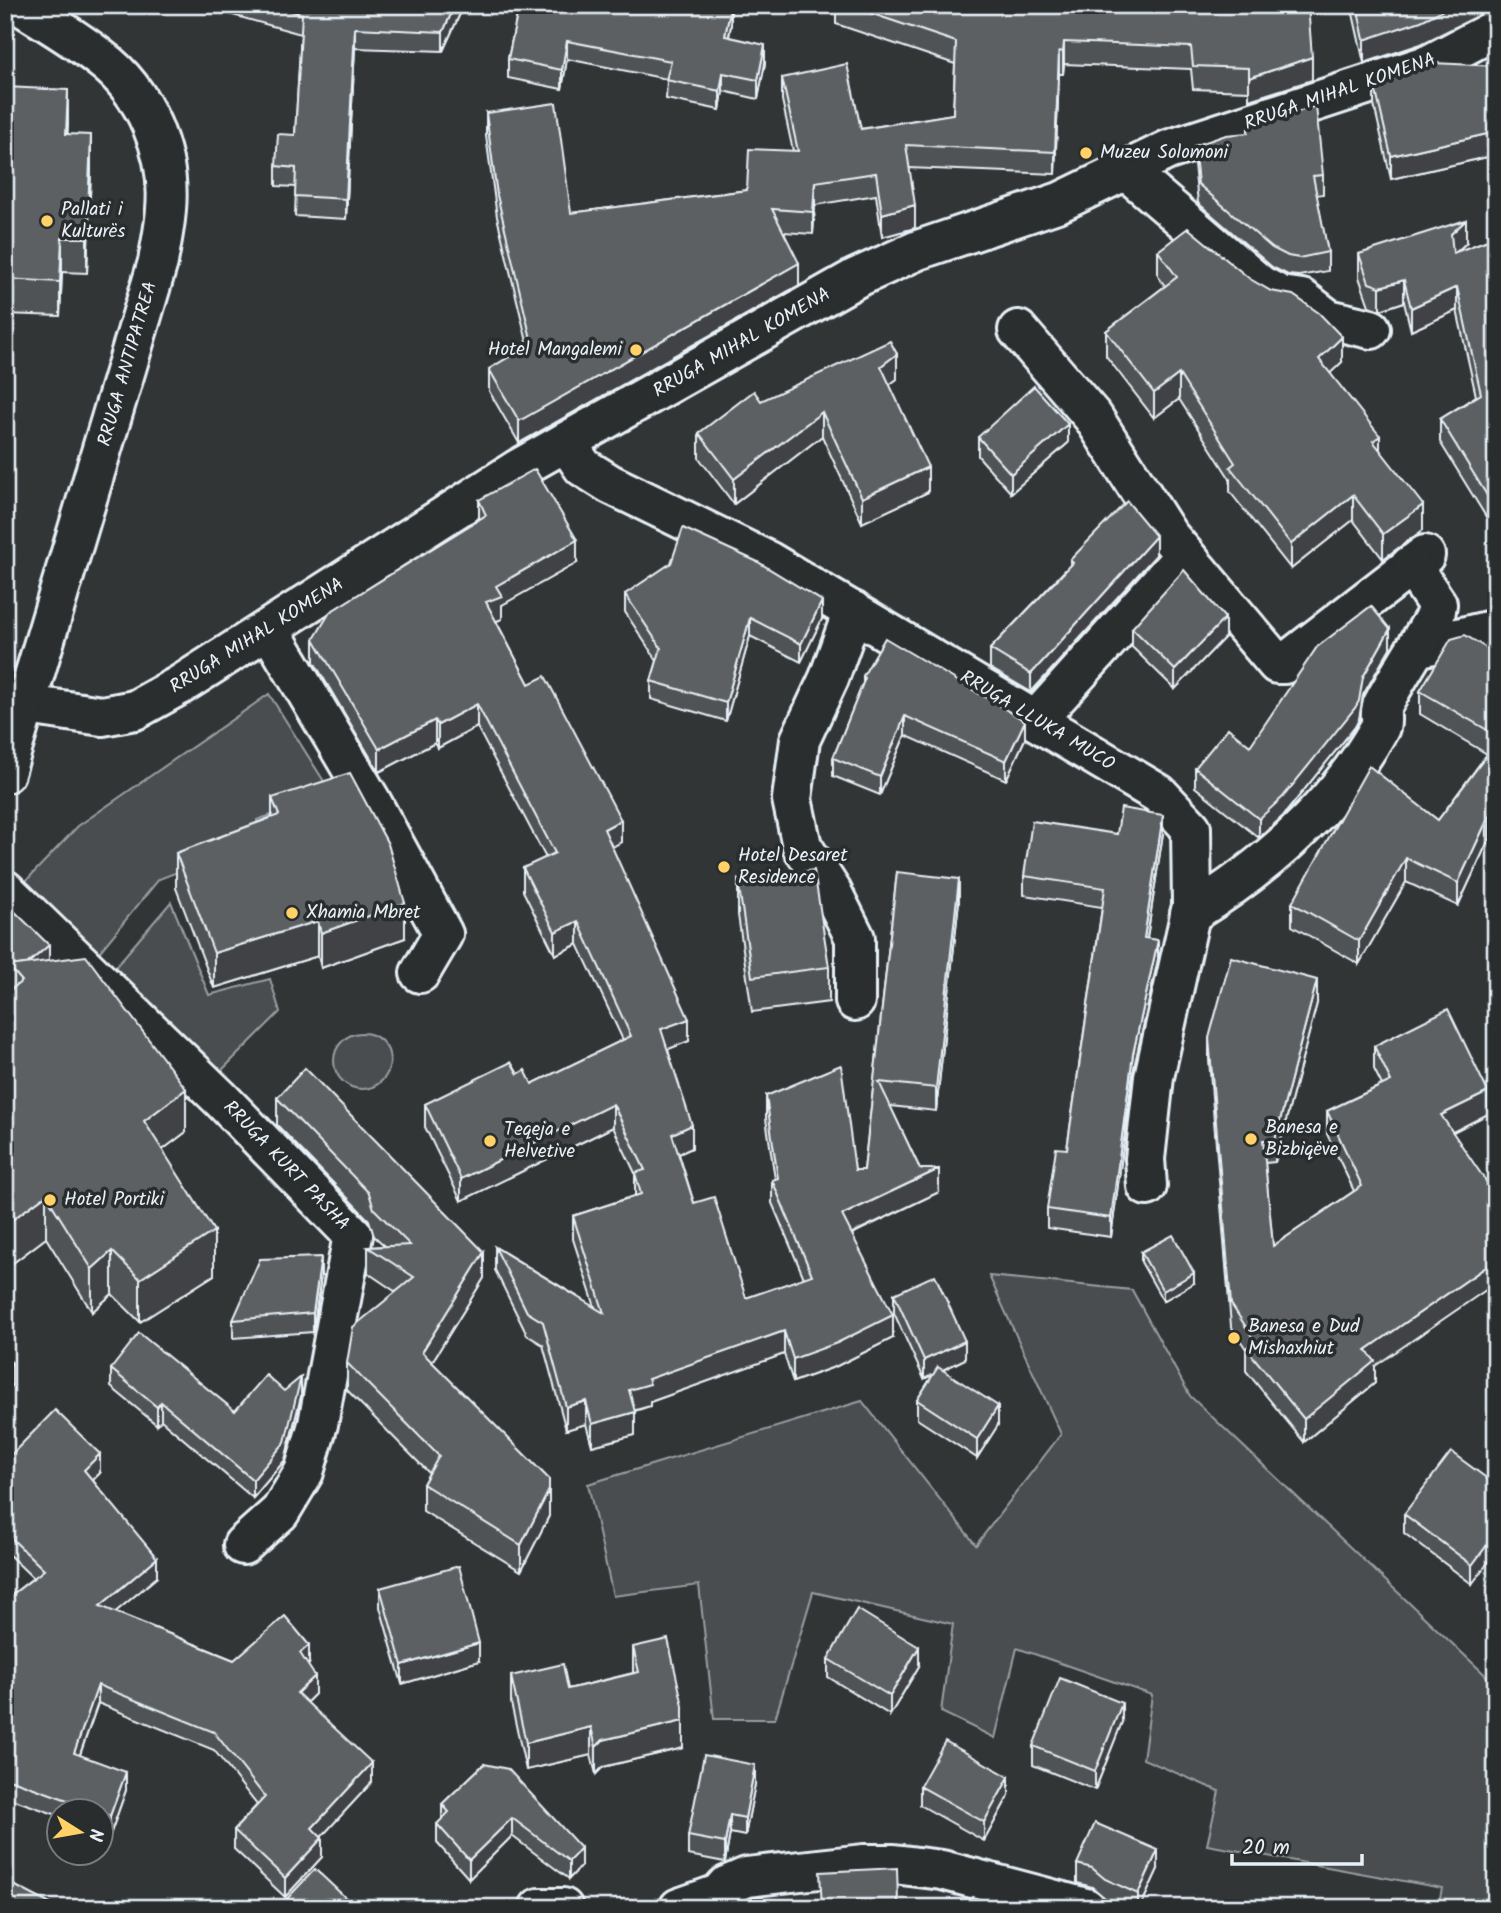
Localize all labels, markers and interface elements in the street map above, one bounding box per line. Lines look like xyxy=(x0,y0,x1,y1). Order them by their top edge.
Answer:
street label: RRUGA MIHAL KOMENA xyxy=(1240,45,1440,139)
place label: Muzeu Solomoni xyxy=(1100,138,1230,168)
marker: Muzeu Solomoni xyxy=(1078,145,1094,161)
place label: Pallati i Kulturës xyxy=(61,195,125,247)
marker: Pallati i Kulturës xyxy=(39,213,55,229)
street label: RRUGA ANTIPATREA xyxy=(90,278,166,450)
street label: RRUGA MIHAL KOMENA xyxy=(648,280,836,406)
place label: Hotel Mangalemi xyxy=(488,335,623,365)
marker: Hotel Mangalemi xyxy=(628,342,644,358)
street label: RRUGA MIHAL KOMENA xyxy=(164,570,350,702)
street label: RRUGA LLUKA MUCO xyxy=(954,663,1121,779)
place label: Hotel Desaret Residence xyxy=(738,841,848,893)
marker: Hotel Desaret Residence xyxy=(716,859,732,875)
place label: Xhamia Mbret xyxy=(306,898,421,928)
marker: Xhamia Mbret xyxy=(284,905,300,921)
street label: RRUGA KURT PASHA xyxy=(215,1094,357,1238)
place label: Banesa e Bizbiqëve xyxy=(1265,1113,1339,1165)
place label: Teqeja e Helvetive xyxy=(504,1115,575,1167)
marker: Banesa e Bizbiqëve xyxy=(1243,1131,1259,1147)
marker: Teqeja e Helvetive xyxy=(482,1133,498,1149)
place label: Hotel Portiki xyxy=(64,1185,166,1215)
marker: Hotel Portiki xyxy=(42,1192,58,1208)
place label: Banesa e Dud Mishaxhiut xyxy=(1248,1312,1360,1364)
marker: Banesa e Dud Mishaxhiut xyxy=(1226,1330,1242,1346)
north arrow xyxy=(46,1798,116,1868)
scale bar xyxy=(1232,1822,1361,1866)
text: N xyxy=(79,1826,111,1844)
text: 20 m xyxy=(1242,1832,1290,1865)

